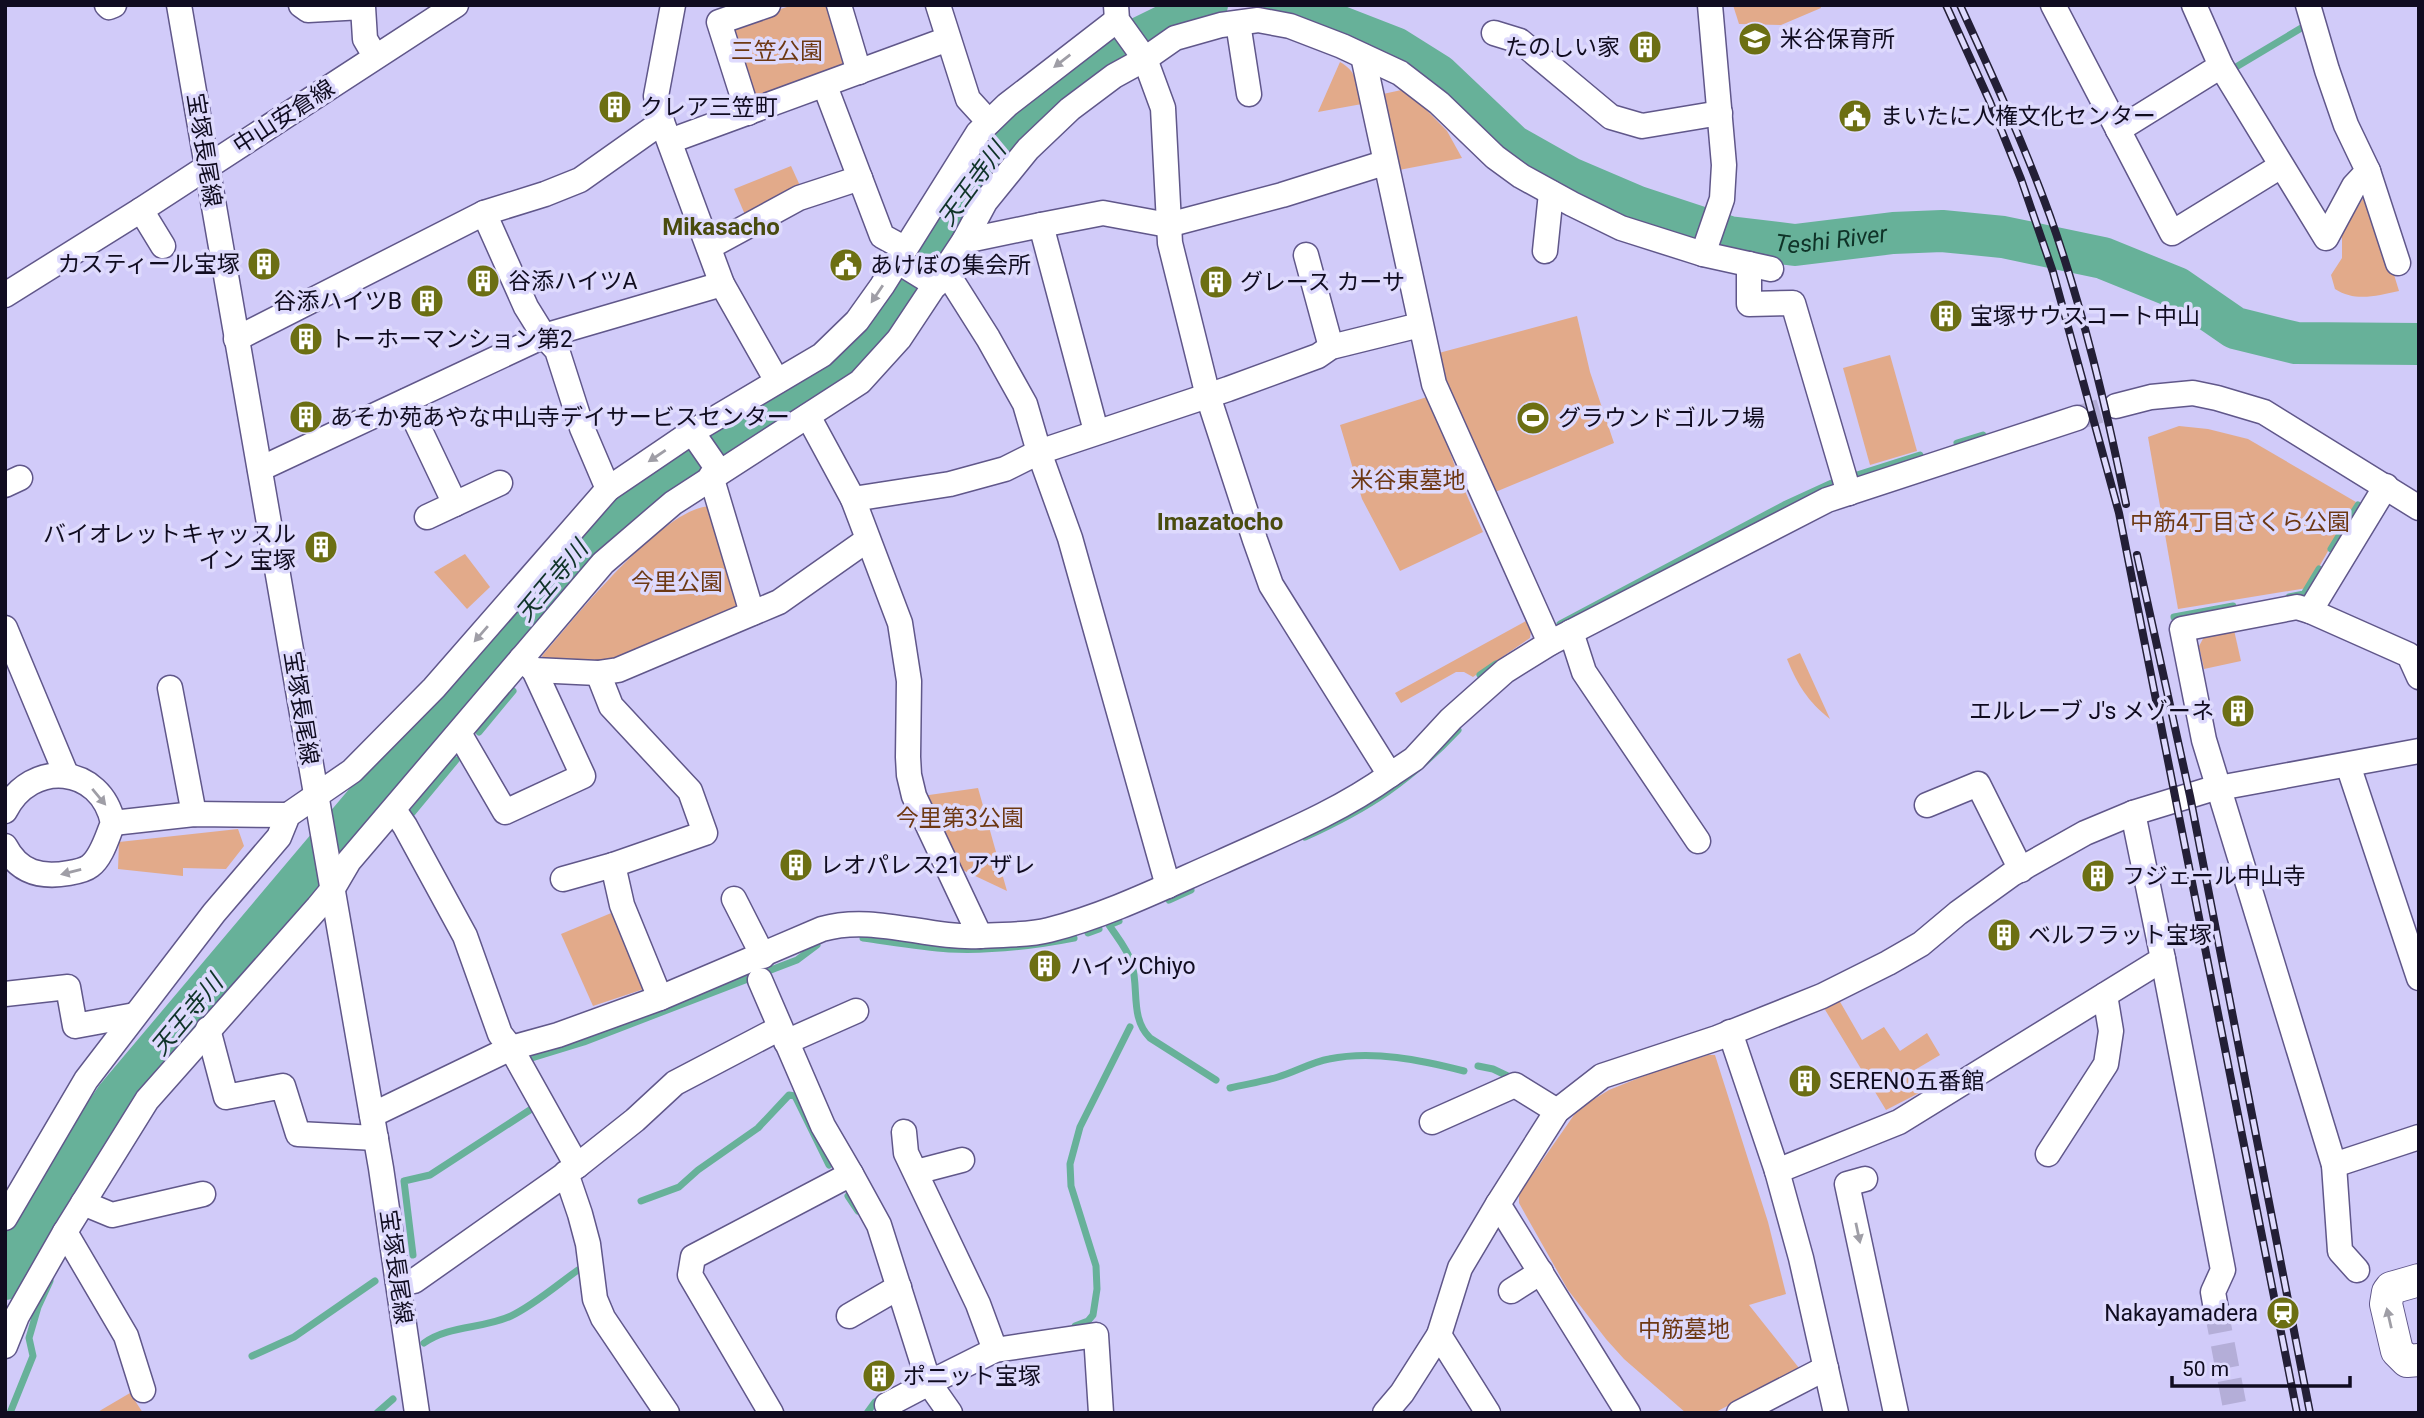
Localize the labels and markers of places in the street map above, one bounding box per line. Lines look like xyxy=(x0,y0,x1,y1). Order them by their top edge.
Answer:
school or university icon: 米谷保育所 xyxy=(1736,20,1774,58)
place label: 米谷保育所 xyxy=(1780,26,1895,53)
building icon: たのしい家 xyxy=(1626,28,1664,66)
place label: たのしい家 xyxy=(1505,34,1620,61)
building icon: クレア三笠町 xyxy=(596,88,634,126)
place label: クレア三笠町 xyxy=(640,94,778,121)
public building icon: まいたに人権文化センター xyxy=(1836,97,1874,135)
place label: まいたに人権文化センター xyxy=(1880,103,2156,130)
building icon: カスティール宝塚 xyxy=(245,245,283,283)
public building icon: あけぼの集会所 xyxy=(827,246,865,284)
place label: カスティール宝塚 xyxy=(57,251,240,278)
place label: あけぼの集会所 xyxy=(870,252,1031,279)
building icon: 谷添ハイツA xyxy=(464,262,502,300)
building icon: グレース カーサ xyxy=(1197,263,1235,301)
place label: 谷添ハイツA xyxy=(508,268,638,295)
place label: グレース カーサ xyxy=(1240,269,1405,296)
building icon: 谷添ハイツB xyxy=(408,282,446,320)
place label: 谷添ハイツB xyxy=(273,288,402,315)
building icon: 宝塚サウスコート中山 xyxy=(1927,297,1965,335)
place label: 宝塚サウスコート中山 xyxy=(1970,303,2200,330)
building icon: トーホーマンション第2 xyxy=(287,320,325,358)
place label: トーホーマンション第2 xyxy=(330,326,573,353)
building icon: あそか苑あやな中山寺デイサービスセンター xyxy=(287,398,325,436)
sports icon: グラウンドゴルフ場 xyxy=(1514,399,1552,437)
place label: あそか苑あやな中山寺デイサービスセンター xyxy=(330,404,790,431)
place label: グラウンドゴルフ場 xyxy=(1558,405,1765,432)
place label: バイオレットキャッスル イン 宝塚 xyxy=(43,521,296,574)
building icon: バイオレットキャッスル イン 宝塚 xyxy=(302,528,340,566)
building icon: エルレーブ J's メゾーネ xyxy=(2219,692,2257,730)
place label: エルレーブ J's メゾーネ xyxy=(1969,698,2214,725)
building icon: レオパレス21 アザレ xyxy=(777,846,815,884)
place label: レオパレス21 アザレ xyxy=(820,852,1036,879)
building icon: フジェール中山寺 xyxy=(2079,857,2117,895)
place label: フジェール中山寺 xyxy=(2122,863,2306,890)
building icon: ベルフラット宝塚 xyxy=(1985,916,2023,954)
place label: ベルフラット宝塚 xyxy=(2028,922,2212,949)
building icon: ハイツChiyo xyxy=(1026,947,1064,985)
place label: ハイツChiyo xyxy=(1070,953,1196,980)
building icon: SERENO五番館 xyxy=(1786,1062,1824,1100)
place label: SERENO五番館 xyxy=(1829,1068,1984,1095)
station icon: Nakayamadera xyxy=(2264,1294,2302,1332)
place label: Nakayamadera xyxy=(2104,1300,2258,1327)
building icon: ポニット宝塚 xyxy=(860,1357,898,1395)
place label: ポニット宝塚 xyxy=(903,1363,1041,1390)

